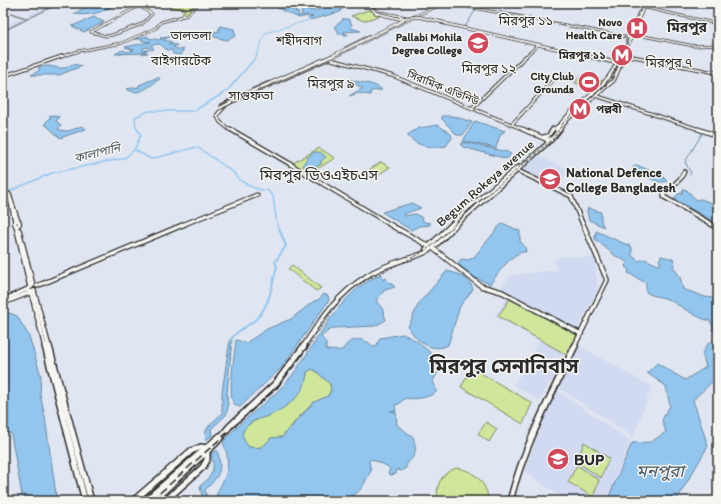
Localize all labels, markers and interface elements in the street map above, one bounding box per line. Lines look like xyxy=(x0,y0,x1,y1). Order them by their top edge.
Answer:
district label: মিরপুর ১১ xyxy=(498,13,553,29)
hospital icon: Novo Health Care xyxy=(624,15,650,41)
place label: Novo Health Care xyxy=(566,16,623,42)
district label: মিরপুর xyxy=(666,19,708,36)
district label: তালতলা xyxy=(170,29,212,43)
school or university icon: Pallabi Mohila Degree College xyxy=(465,30,491,56)
place label: Pallabi Mohila Degree College xyxy=(392,31,463,58)
district label: শহীদবাগ xyxy=(275,33,323,48)
metro station icon: মিরপুর ১১ xyxy=(609,42,635,68)
place label: মিরপুর ১১ xyxy=(558,49,606,62)
district label: বাইগারটেক xyxy=(150,53,212,68)
district label: মিরপুর ৭ xyxy=(645,55,692,71)
district label: মিরপুর ১২ xyxy=(461,61,517,77)
street label: সিরামিক এভিনিউ xyxy=(404,67,481,108)
sports icon: City Club Grounds xyxy=(576,69,602,95)
place label: City Club Grounds xyxy=(530,70,574,96)
district label: মিরপুর ৯ xyxy=(307,76,355,92)
district label: সাগুফতা xyxy=(228,88,274,103)
metro station icon: পল্লবী xyxy=(567,96,593,122)
place label: পল্লবী xyxy=(596,103,622,116)
street label: Begum Rokeya avenue xyxy=(433,137,537,229)
water label: কালাপানি xyxy=(72,140,124,165)
place label: National Defence College Bangladesh xyxy=(566,165,677,196)
district label: মিরপুর ডিওএইচএস xyxy=(259,166,379,184)
school or university icon: National Defence College Bangladesh xyxy=(537,166,563,192)
district label: মিরপুর সেনানিবাস xyxy=(428,354,580,378)
school or university icon: BUP xyxy=(545,446,571,472)
place label: BUP xyxy=(574,450,605,469)
water label: মনপুরা xyxy=(636,461,687,481)

